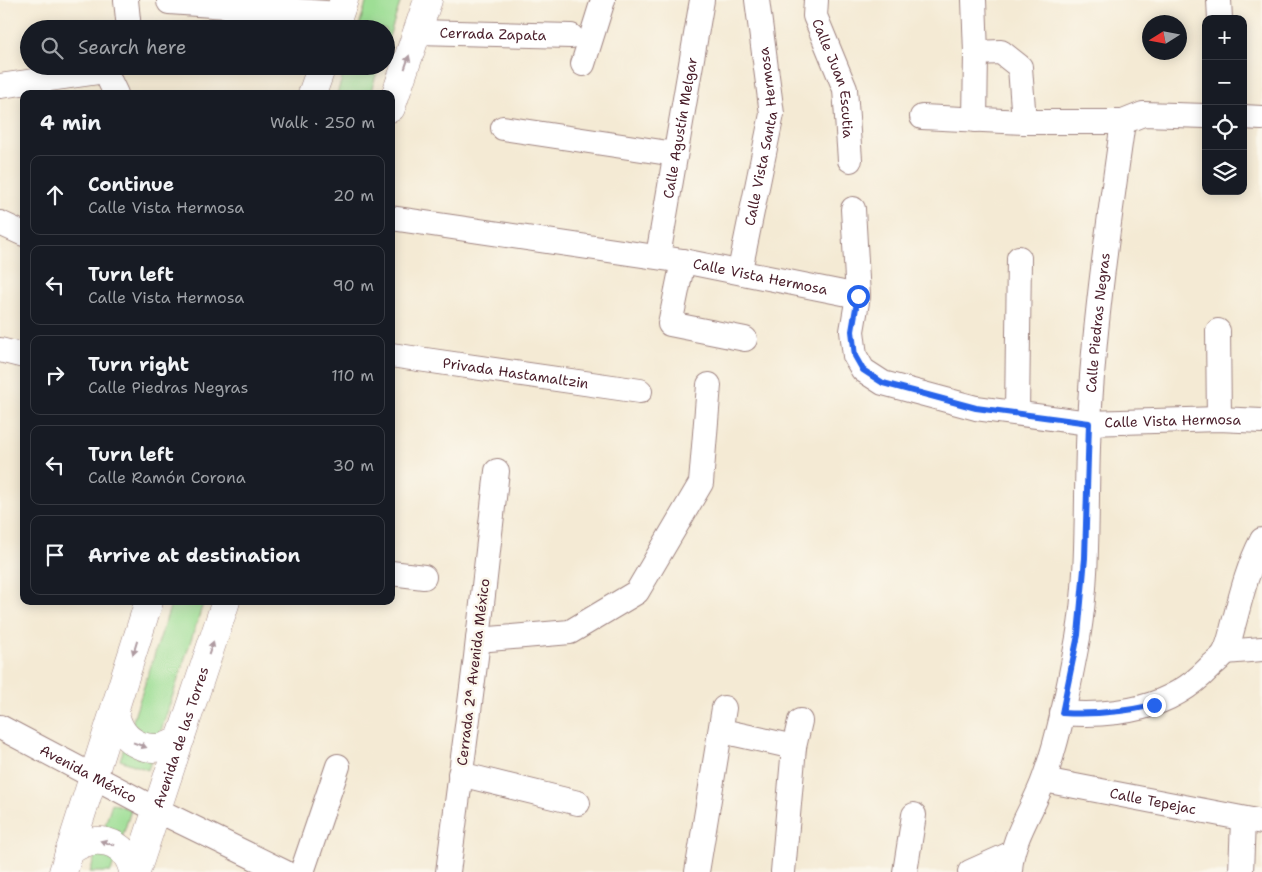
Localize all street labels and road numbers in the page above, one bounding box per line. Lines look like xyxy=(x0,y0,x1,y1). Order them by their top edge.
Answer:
street label: Calle Juan Escutia xyxy=(808,16,857,139)
street label: Cerrada Zapata xyxy=(439,24,547,44)
street label: Calle Vista Santa Hermosa xyxy=(740,46,781,227)
street label: Calle Agustín Melgar xyxy=(659,55,701,200)
street label: Calle Piedras Negras xyxy=(1082,252,1114,393)
street label: Calle Vista Hermosa xyxy=(691,254,829,299)
street label: Privada Hastamaltzin xyxy=(442,354,590,393)
street label: Calle Vista Hermosa xyxy=(1104,410,1242,432)
street label: Cerrada 2ª Avenida México xyxy=(453,577,493,767)
street label: Avenida de las Torres xyxy=(149,664,213,810)
street label: Avenida México xyxy=(37,741,140,807)
street label: Calle Tepejac xyxy=(1108,784,1198,818)

